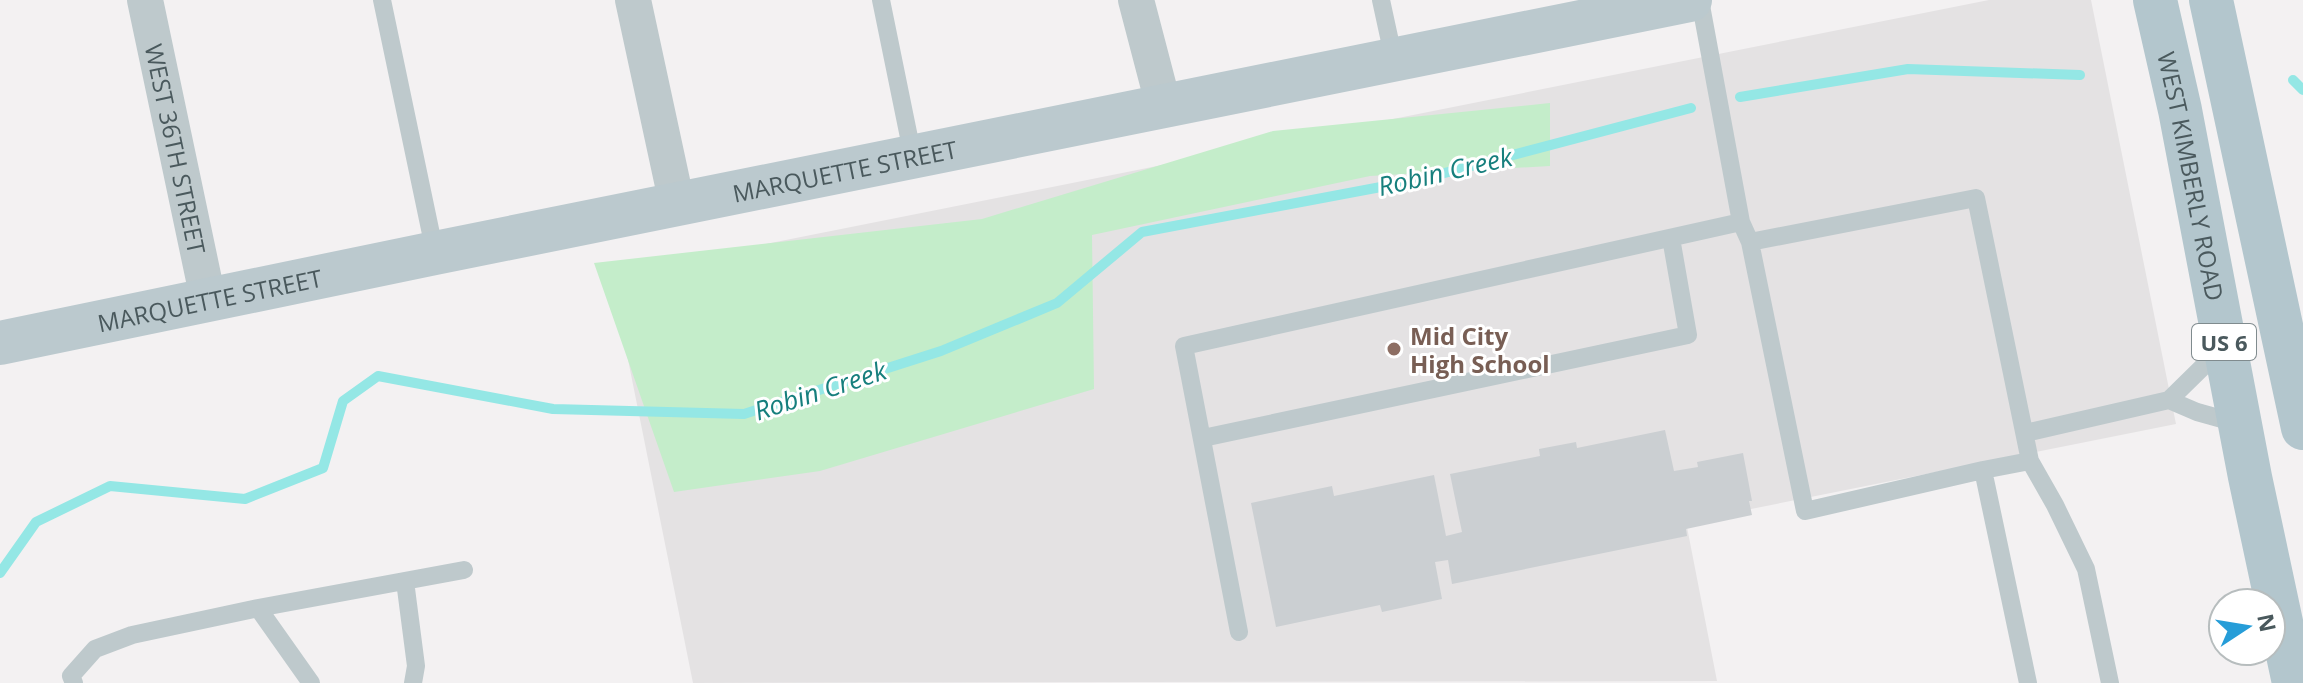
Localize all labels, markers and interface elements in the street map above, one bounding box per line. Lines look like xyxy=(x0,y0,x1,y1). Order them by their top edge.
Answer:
street label: WEST 36TH STREET xyxy=(138,41,215,257)
street label: WEST KIMBERLY ROAD xyxy=(2151,48,2233,303)
street label: MARQUETTE STREET xyxy=(729,132,960,209)
water label: Robin Creek xyxy=(1374,138,1517,204)
street label: MARQUETTE STREET xyxy=(94,260,325,339)
place label: Mid City High School xyxy=(1410,319,1550,380)
road number: US 6 xyxy=(2192,324,2256,360)
marker: Mid City High School xyxy=(1385,340,1403,358)
water label: Robin Creek xyxy=(749,351,892,428)
north arrow xyxy=(2207,587,2287,667)
text: N xyxy=(2251,611,2284,635)

